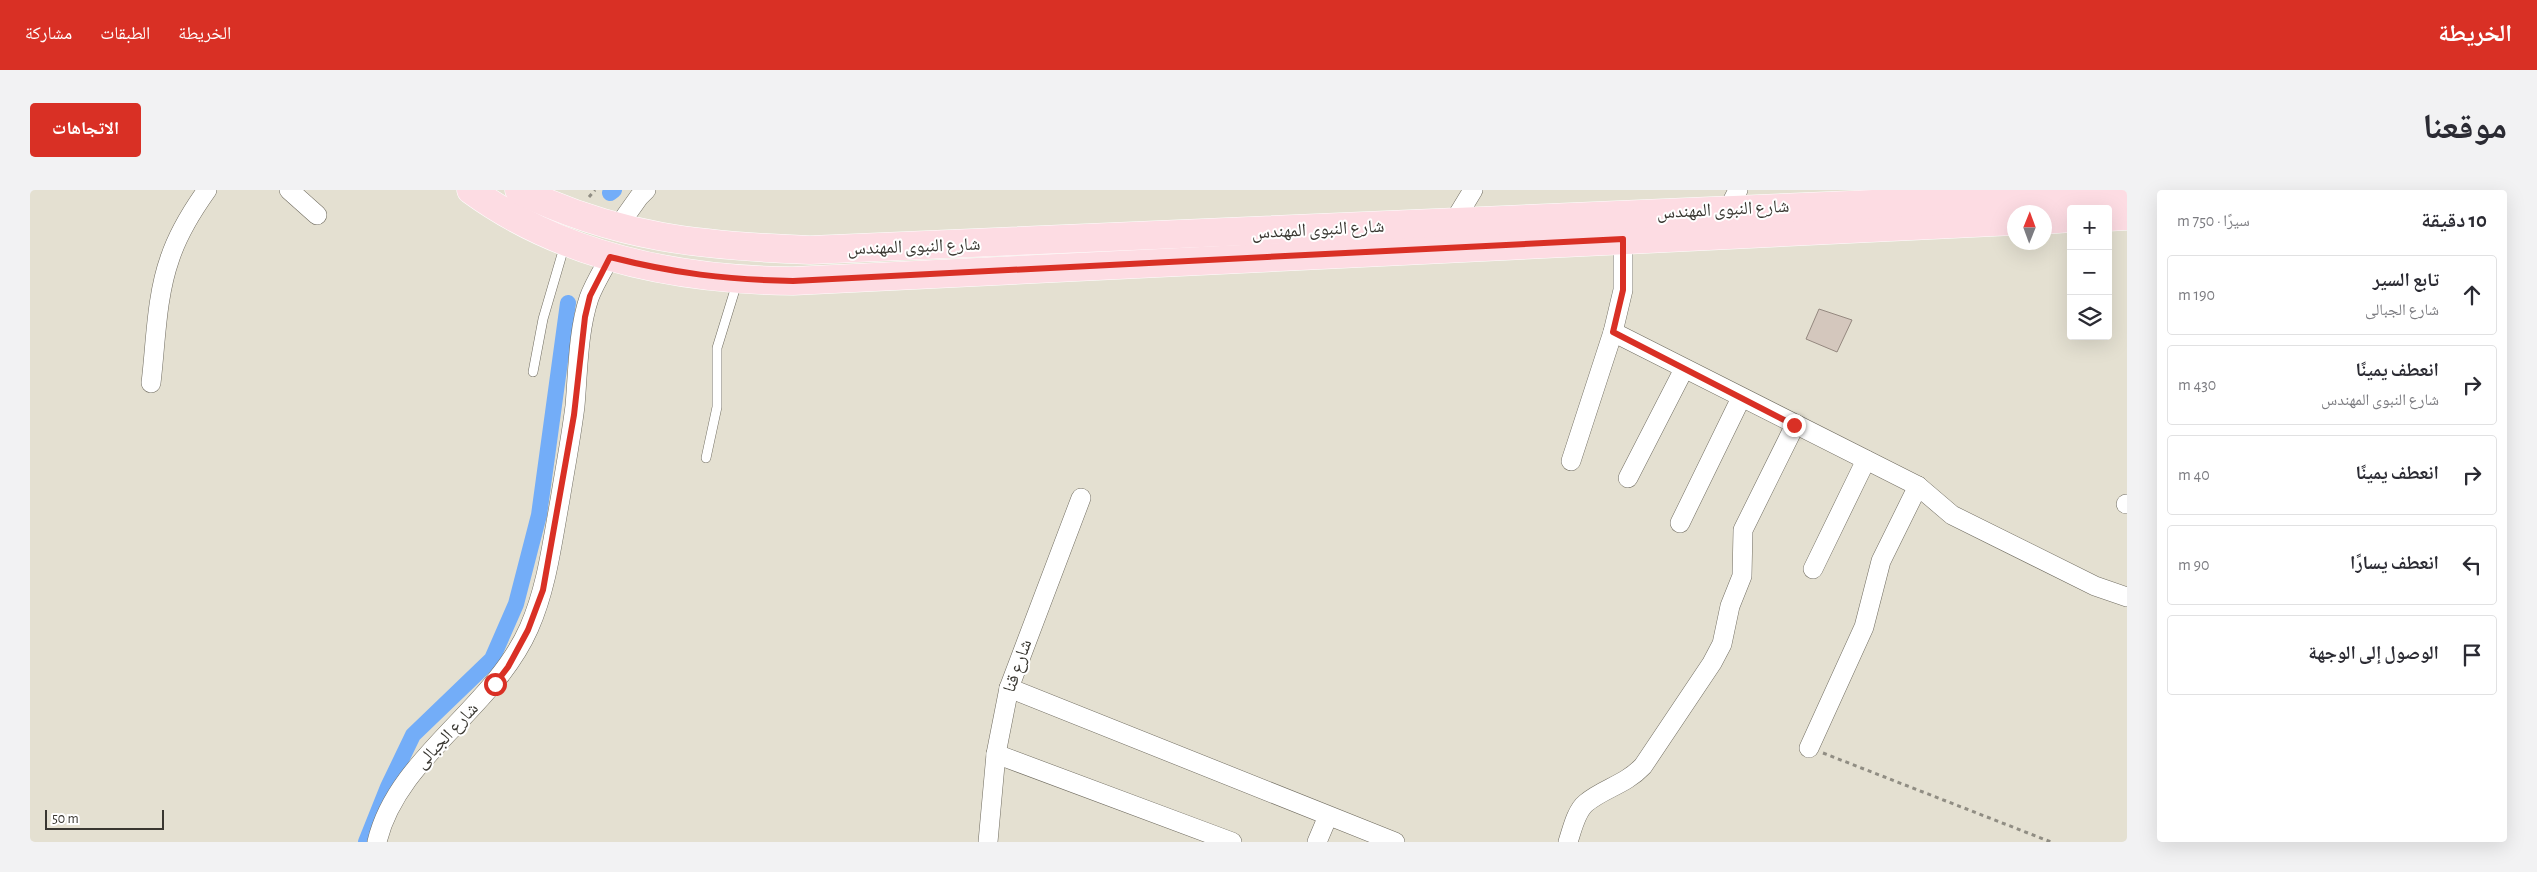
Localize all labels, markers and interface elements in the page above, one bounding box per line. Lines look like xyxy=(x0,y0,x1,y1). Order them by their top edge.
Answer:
text: الخريطة xyxy=(2438,22,2512,46)
text: مشاركة xyxy=(25,25,72,43)
text: الطبقات xyxy=(100,25,150,43)
text: الخريطة xyxy=(178,25,231,43)
button: الاتجاهات xyxy=(30,103,141,157)
text: موقعنا xyxy=(2422,110,2507,145)
street label: شارع النبوى المهندس xyxy=(1656,198,1790,223)
north arrow xyxy=(2007,205,2052,250)
map controls xyxy=(2067,205,2112,340)
button: + xyxy=(2067,205,2112,250)
text: 10 دقيقة xyxy=(2421,210,2487,231)
text: سيرًا · 750 m xyxy=(2177,213,2250,229)
street label: شارع النبوى المهندس xyxy=(1251,218,1385,243)
street label: شارع النبوى المهندس xyxy=(847,236,981,259)
button: − xyxy=(2067,250,2112,295)
text: تابع السير xyxy=(2373,271,2439,290)
icon: ahead xyxy=(2458,281,2486,309)
text: 190 m xyxy=(2178,287,2215,303)
button: layers xyxy=(2067,295,2112,340)
text: شارع الجبالى xyxy=(2365,302,2439,318)
text: انعطف يمينًا xyxy=(2356,361,2439,380)
icon: right xyxy=(2458,371,2486,399)
text: 430 m xyxy=(2178,377,2216,393)
text: شارع النبوى المهندس xyxy=(2321,392,2439,408)
route end xyxy=(1783,414,1806,437)
icon: right xyxy=(2458,461,2486,489)
text: انعطف يمينًا xyxy=(2356,464,2439,483)
text: 40 m xyxy=(2178,467,2210,483)
icon: left xyxy=(2458,551,2486,579)
text: انعطف يسارًا xyxy=(2350,554,2439,573)
text: 90 m xyxy=(2178,557,2209,573)
street label: شارع قنا xyxy=(1001,637,1036,695)
icon: arrive xyxy=(2458,641,2486,669)
text: الوصول إلى الوجهة xyxy=(2308,644,2439,663)
route start xyxy=(484,673,507,696)
street label: شارع الجبالى xyxy=(412,699,483,773)
scale bar xyxy=(45,807,164,830)
text: 50 m xyxy=(52,812,79,826)

